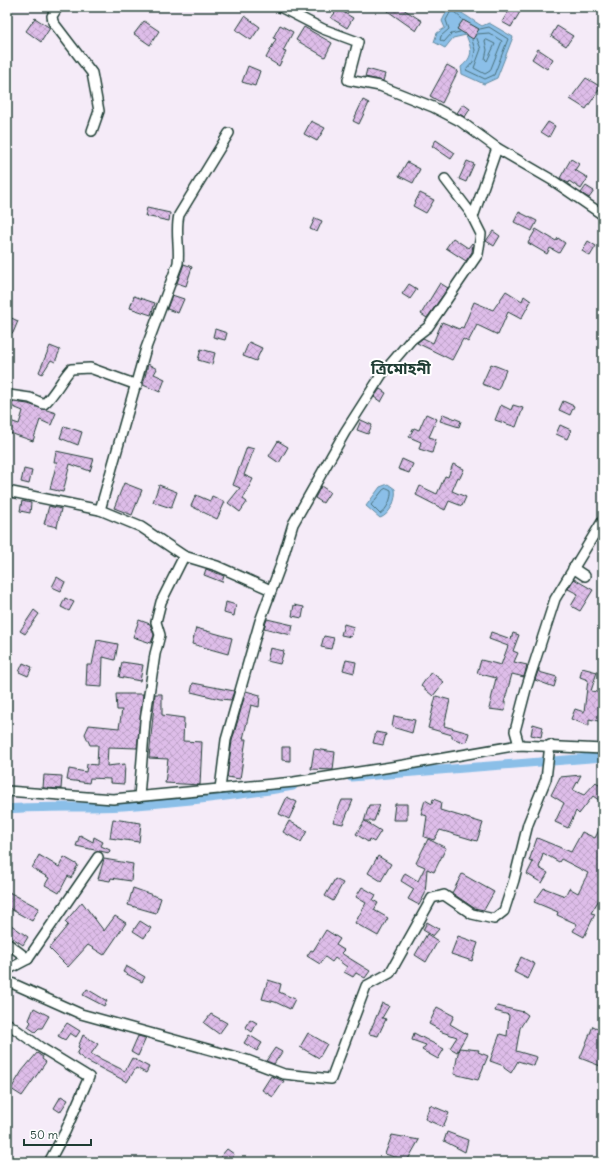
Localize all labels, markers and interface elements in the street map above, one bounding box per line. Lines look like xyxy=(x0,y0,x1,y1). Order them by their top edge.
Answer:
district label: ত্রিমোহনী xyxy=(370,358,431,378)
scale bar xyxy=(24,1121,91,1147)
text: 50 m xyxy=(30,1127,59,1142)

